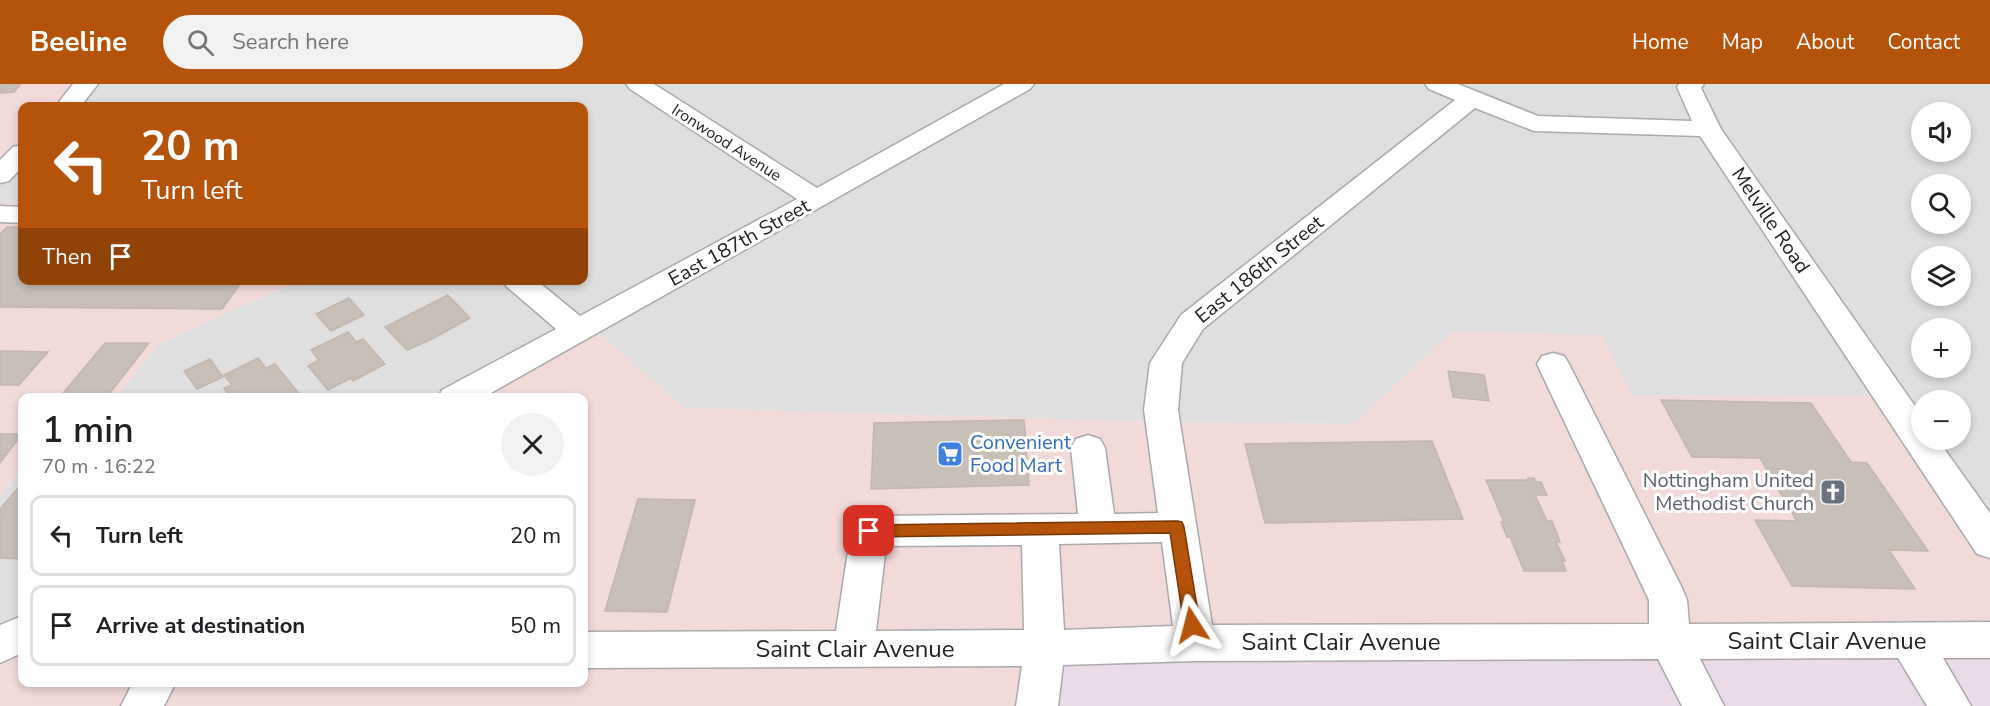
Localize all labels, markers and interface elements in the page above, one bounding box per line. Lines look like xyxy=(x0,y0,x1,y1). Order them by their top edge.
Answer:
search box xyxy=(163,15,583,69)
text: Beeline xyxy=(30,23,127,61)
icon: search xyxy=(184,26,217,59)
text: Search here xyxy=(232,27,349,57)
text: Home xyxy=(1632,28,1689,56)
text: Map xyxy=(1722,28,1763,56)
text: About xyxy=(1796,28,1854,56)
text: Contact xyxy=(1887,28,1960,56)
street label: Ironwood Avenue xyxy=(667,99,786,187)
map controls xyxy=(1911,102,1971,450)
button: sound xyxy=(1911,102,1971,162)
text: 20 m xyxy=(141,118,240,175)
icon: left xyxy=(42,126,120,204)
street label: Melville Road xyxy=(1725,162,1816,279)
text: Turn left xyxy=(141,172,242,209)
button: search xyxy=(1911,174,1971,234)
street label: East 187th Street xyxy=(664,192,816,293)
street label: East 186th Street xyxy=(1189,209,1330,330)
icon: arrive xyxy=(104,240,137,273)
text: Then xyxy=(42,242,92,272)
button: layers xyxy=(1911,246,1971,306)
button: + xyxy=(1911,318,1971,378)
button: − xyxy=(1911,390,1971,450)
text: 1 min xyxy=(42,406,134,455)
button: close xyxy=(501,413,564,476)
place label: Convenient Food Mart xyxy=(970,429,1072,479)
supermarket icon: Convenient Food Mart xyxy=(935,439,965,469)
text: 70 m · 16:22 xyxy=(42,453,156,480)
place label: Nottingham United Methodist Church xyxy=(1643,467,1814,517)
church icon: Nottingham United Methodist Church xyxy=(1818,477,1848,507)
pin xyxy=(843,505,894,556)
icon: arrive xyxy=(852,514,885,547)
icon: left xyxy=(45,519,78,552)
text: Turn left xyxy=(96,521,183,551)
text: 20 m xyxy=(510,521,561,551)
position arrow xyxy=(1160,593,1224,657)
icon: arrive xyxy=(45,609,78,642)
text: Arrive at destination xyxy=(96,611,305,641)
text: 50 m xyxy=(510,611,561,641)
street label: Saint Clair Avenue xyxy=(1727,625,1927,657)
street label: Saint Clair Avenue xyxy=(1241,626,1441,658)
street label: Saint Clair Avenue xyxy=(755,633,955,665)

